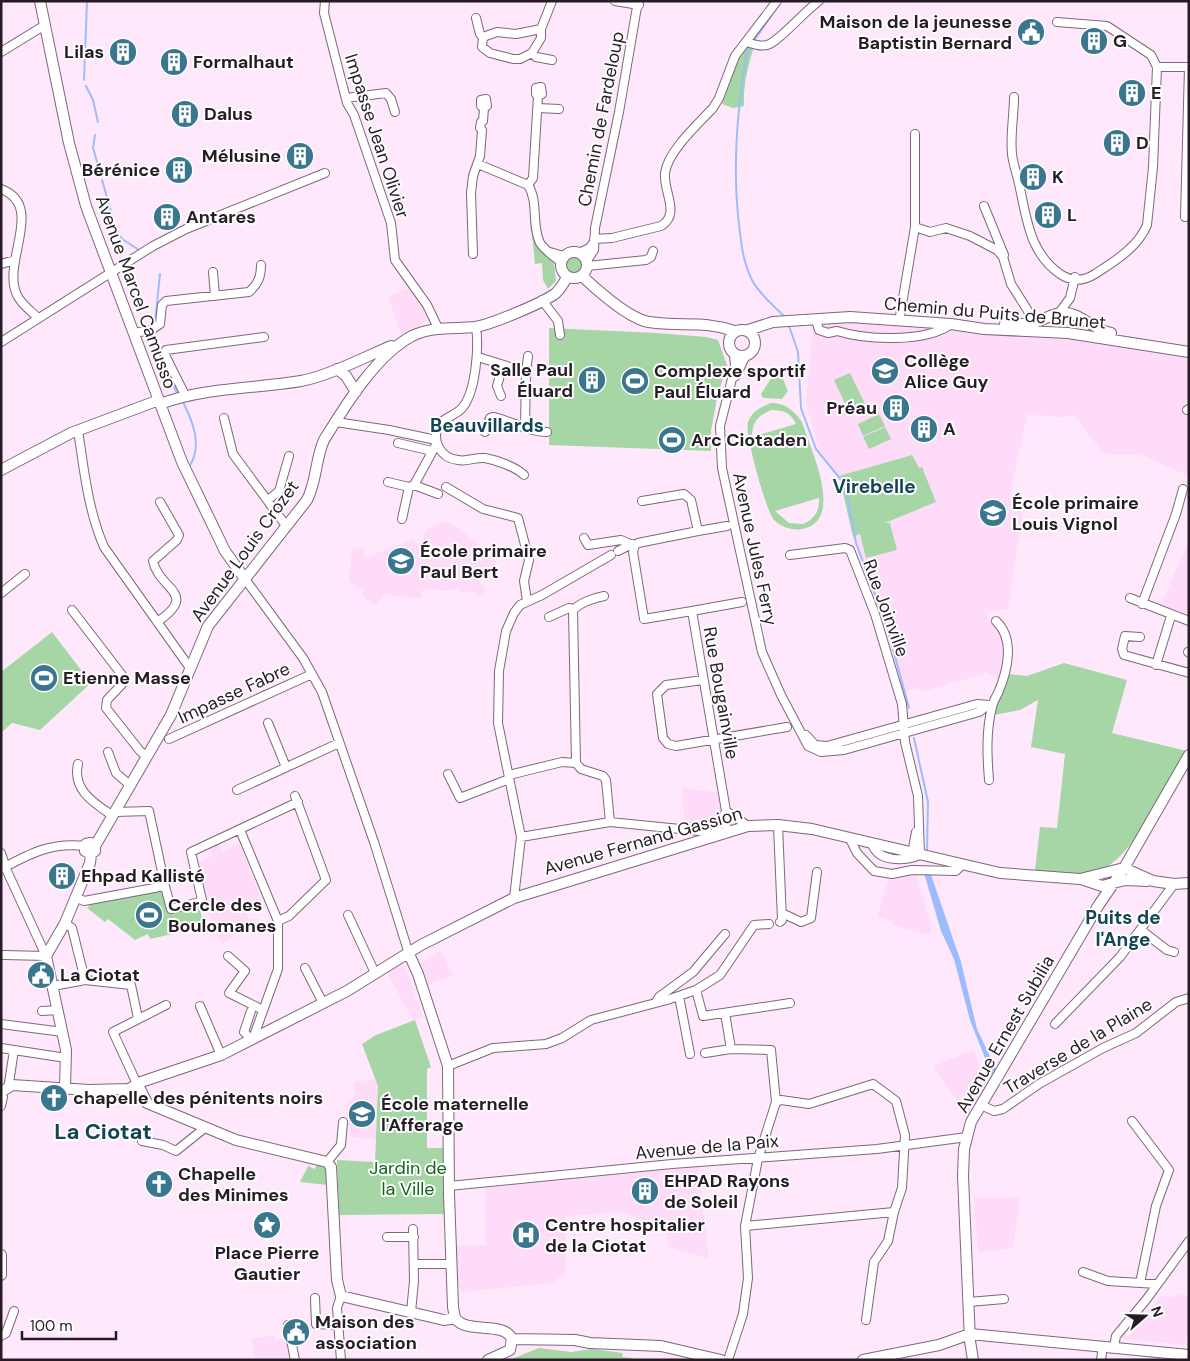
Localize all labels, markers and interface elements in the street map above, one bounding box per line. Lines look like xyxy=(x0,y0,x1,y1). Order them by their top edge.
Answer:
place label: Maison de la jeunesse Baptistin Bernard xyxy=(819,10,1012,55)
public building icon: Maison de la jeunesse Baptistin Bernard xyxy=(1016,17,1046,47)
building icon: G xyxy=(1079,26,1109,56)
street label: Chemin de Fardeloup xyxy=(572,29,630,209)
place label: G xyxy=(1113,29,1127,53)
building icon: Lilas xyxy=(108,37,138,67)
place label: Lilas xyxy=(64,40,104,64)
building icon: Formalhaut xyxy=(159,47,189,77)
place label: Formalhaut xyxy=(193,50,294,74)
street label: Impasse Jean Olivier xyxy=(339,51,415,222)
building icon: E xyxy=(1117,78,1147,108)
place label: E xyxy=(1151,81,1162,105)
building icon: Dalus xyxy=(170,99,200,129)
place label: Dalus xyxy=(204,102,253,126)
building icon: D xyxy=(1102,128,1132,158)
place label: D xyxy=(1136,131,1149,155)
building icon: Mélusine xyxy=(285,141,315,171)
place label: Mélusine xyxy=(202,144,281,168)
building icon: Bérénice xyxy=(164,155,194,185)
place label: Bérénice xyxy=(82,158,160,182)
building icon: K xyxy=(1018,162,1048,192)
place label: K xyxy=(1052,165,1064,189)
street label: Avenue Marcel Camusso xyxy=(90,192,182,392)
building icon: L xyxy=(1033,200,1063,230)
building icon: Antares xyxy=(152,202,182,232)
place label: L xyxy=(1067,203,1077,227)
place label: Antares xyxy=(186,205,256,229)
street label: Chemin du Puits de Brunet xyxy=(883,291,1107,335)
place label: Collège Alice Guy xyxy=(904,349,989,394)
school or university icon: Collège Alice Guy xyxy=(870,356,900,386)
place label: Salle Paul Éluard xyxy=(490,358,573,403)
place label: Complexe sportif Paul Éluard xyxy=(654,359,806,404)
building icon: Salle Paul Éluard xyxy=(577,365,607,395)
sports icon: Complexe sportif Paul Éluard xyxy=(620,366,650,396)
building icon: Préau xyxy=(881,393,911,423)
place label: Préau xyxy=(826,396,877,420)
district label: Beauvillards xyxy=(430,413,544,438)
building icon: A xyxy=(909,414,939,444)
place label: A xyxy=(943,417,956,441)
sports icon: Arc Ciotaden xyxy=(657,425,687,455)
place label: Arc Ciotaden xyxy=(691,428,807,452)
street label: Avenue Jules Ferry xyxy=(727,470,783,628)
district label: Virebelle xyxy=(832,474,916,499)
street label: Avenue Louis Crozet xyxy=(186,475,304,627)
place label: École primaire Louis Vignol xyxy=(1012,491,1139,536)
school or university icon: École primaire Louis Vignol xyxy=(978,498,1008,528)
place label: École primaire Paul Bert xyxy=(420,539,547,584)
school or university icon: École primaire Paul Bert xyxy=(386,546,416,576)
street label: Rue Joinville xyxy=(857,556,915,660)
street label: Rue Bougainville xyxy=(698,625,744,761)
street label: Impasse Fabre xyxy=(174,657,294,729)
sports icon: Etienne Masse xyxy=(29,663,59,693)
place label: Etienne Masse xyxy=(63,666,191,690)
street label: Avenue Fernand Gassion xyxy=(541,801,745,881)
building icon: Ehpad Kallisté xyxy=(47,861,77,891)
place label: Ehpad Kallisté xyxy=(81,864,205,888)
place label: Cercle des Boulomanes xyxy=(168,893,276,938)
sports icon: Cercle des Boulomanes xyxy=(134,900,164,930)
district label: Puits de l'Ange xyxy=(1085,905,1161,952)
street label: Avenue Ernest Subilia xyxy=(950,951,1060,1117)
public building icon: La Ciotat xyxy=(26,960,56,990)
place label: La Ciotat xyxy=(60,963,140,987)
street label: Traverse de la Plaine xyxy=(999,992,1157,1100)
church icon: chapelle des pénitents noirs xyxy=(39,1083,69,1113)
place label: chapelle des pénitents noirs xyxy=(73,1086,323,1110)
place label: École maternelle l'Afferage xyxy=(381,1092,529,1137)
school or university icon: École maternelle l'Afferage xyxy=(347,1099,377,1129)
district label: La Ciotat xyxy=(54,1117,152,1146)
street label: Avenue de la Paix xyxy=(634,1129,780,1165)
park label: Jardin de la Ville xyxy=(369,1156,447,1201)
place label: Chapelle des Minimes xyxy=(178,1162,289,1207)
church icon: Chapelle des Minimes xyxy=(144,1169,174,1199)
place label: EHPAD Rayons de Soleil xyxy=(664,1169,790,1214)
building icon: EHPAD Rayons de Soleil xyxy=(630,1176,660,1206)
place icon: Place Pierre Gautier xyxy=(252,1210,282,1240)
place label: Centre hospitalier de la Ciotat xyxy=(545,1213,705,1258)
hospital icon: Centre hospitalier de la Ciotat xyxy=(511,1220,541,1250)
place label: Place Pierre Gautier xyxy=(215,1241,319,1286)
north arrow xyxy=(1120,1291,1170,1341)
text: N xyxy=(1147,1304,1167,1319)
scale bar xyxy=(22,1308,116,1340)
place label: Maison des association xyxy=(315,1310,417,1355)
text: 100 m xyxy=(30,1316,73,1336)
public building icon: Maison des association xyxy=(281,1317,311,1347)

